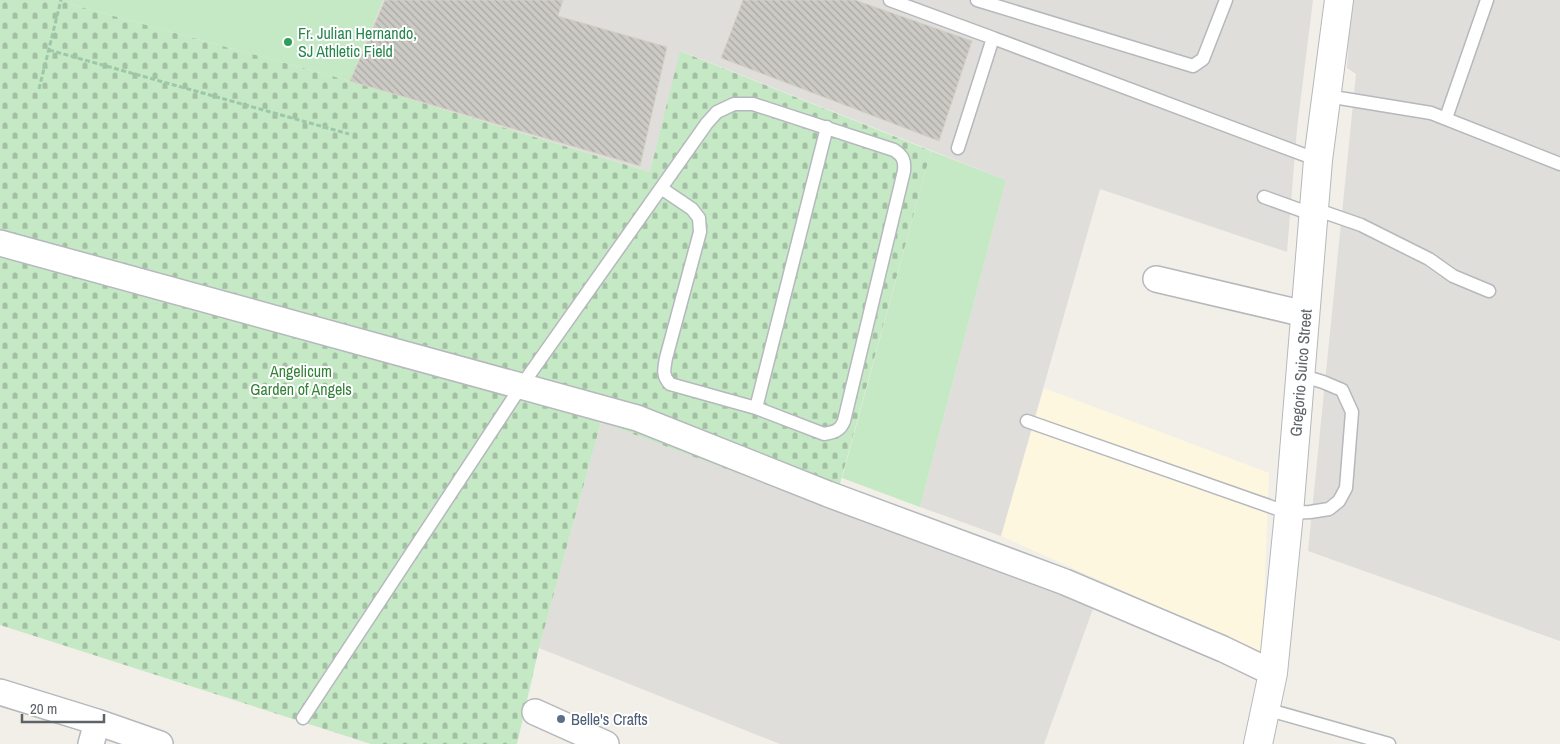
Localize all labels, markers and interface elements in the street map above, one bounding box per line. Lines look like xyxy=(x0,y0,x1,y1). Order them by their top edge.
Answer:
place label: Fr. Julian Hernando, SJ Athletic Field xyxy=(298,22,417,62)
marker: Fr. Julian Hernando, SJ Athletic Field xyxy=(282,36,294,48)
street label: Gregorio Suico Street xyxy=(1284,308,1317,437)
park label: Angelicum Garden of Angels xyxy=(250,360,352,400)
scale bar xyxy=(22,692,105,724)
text: 20 m xyxy=(30,698,57,719)
place label: Belle's Crafts xyxy=(571,708,648,730)
marker: Belle's Crafts xyxy=(555,713,567,725)

